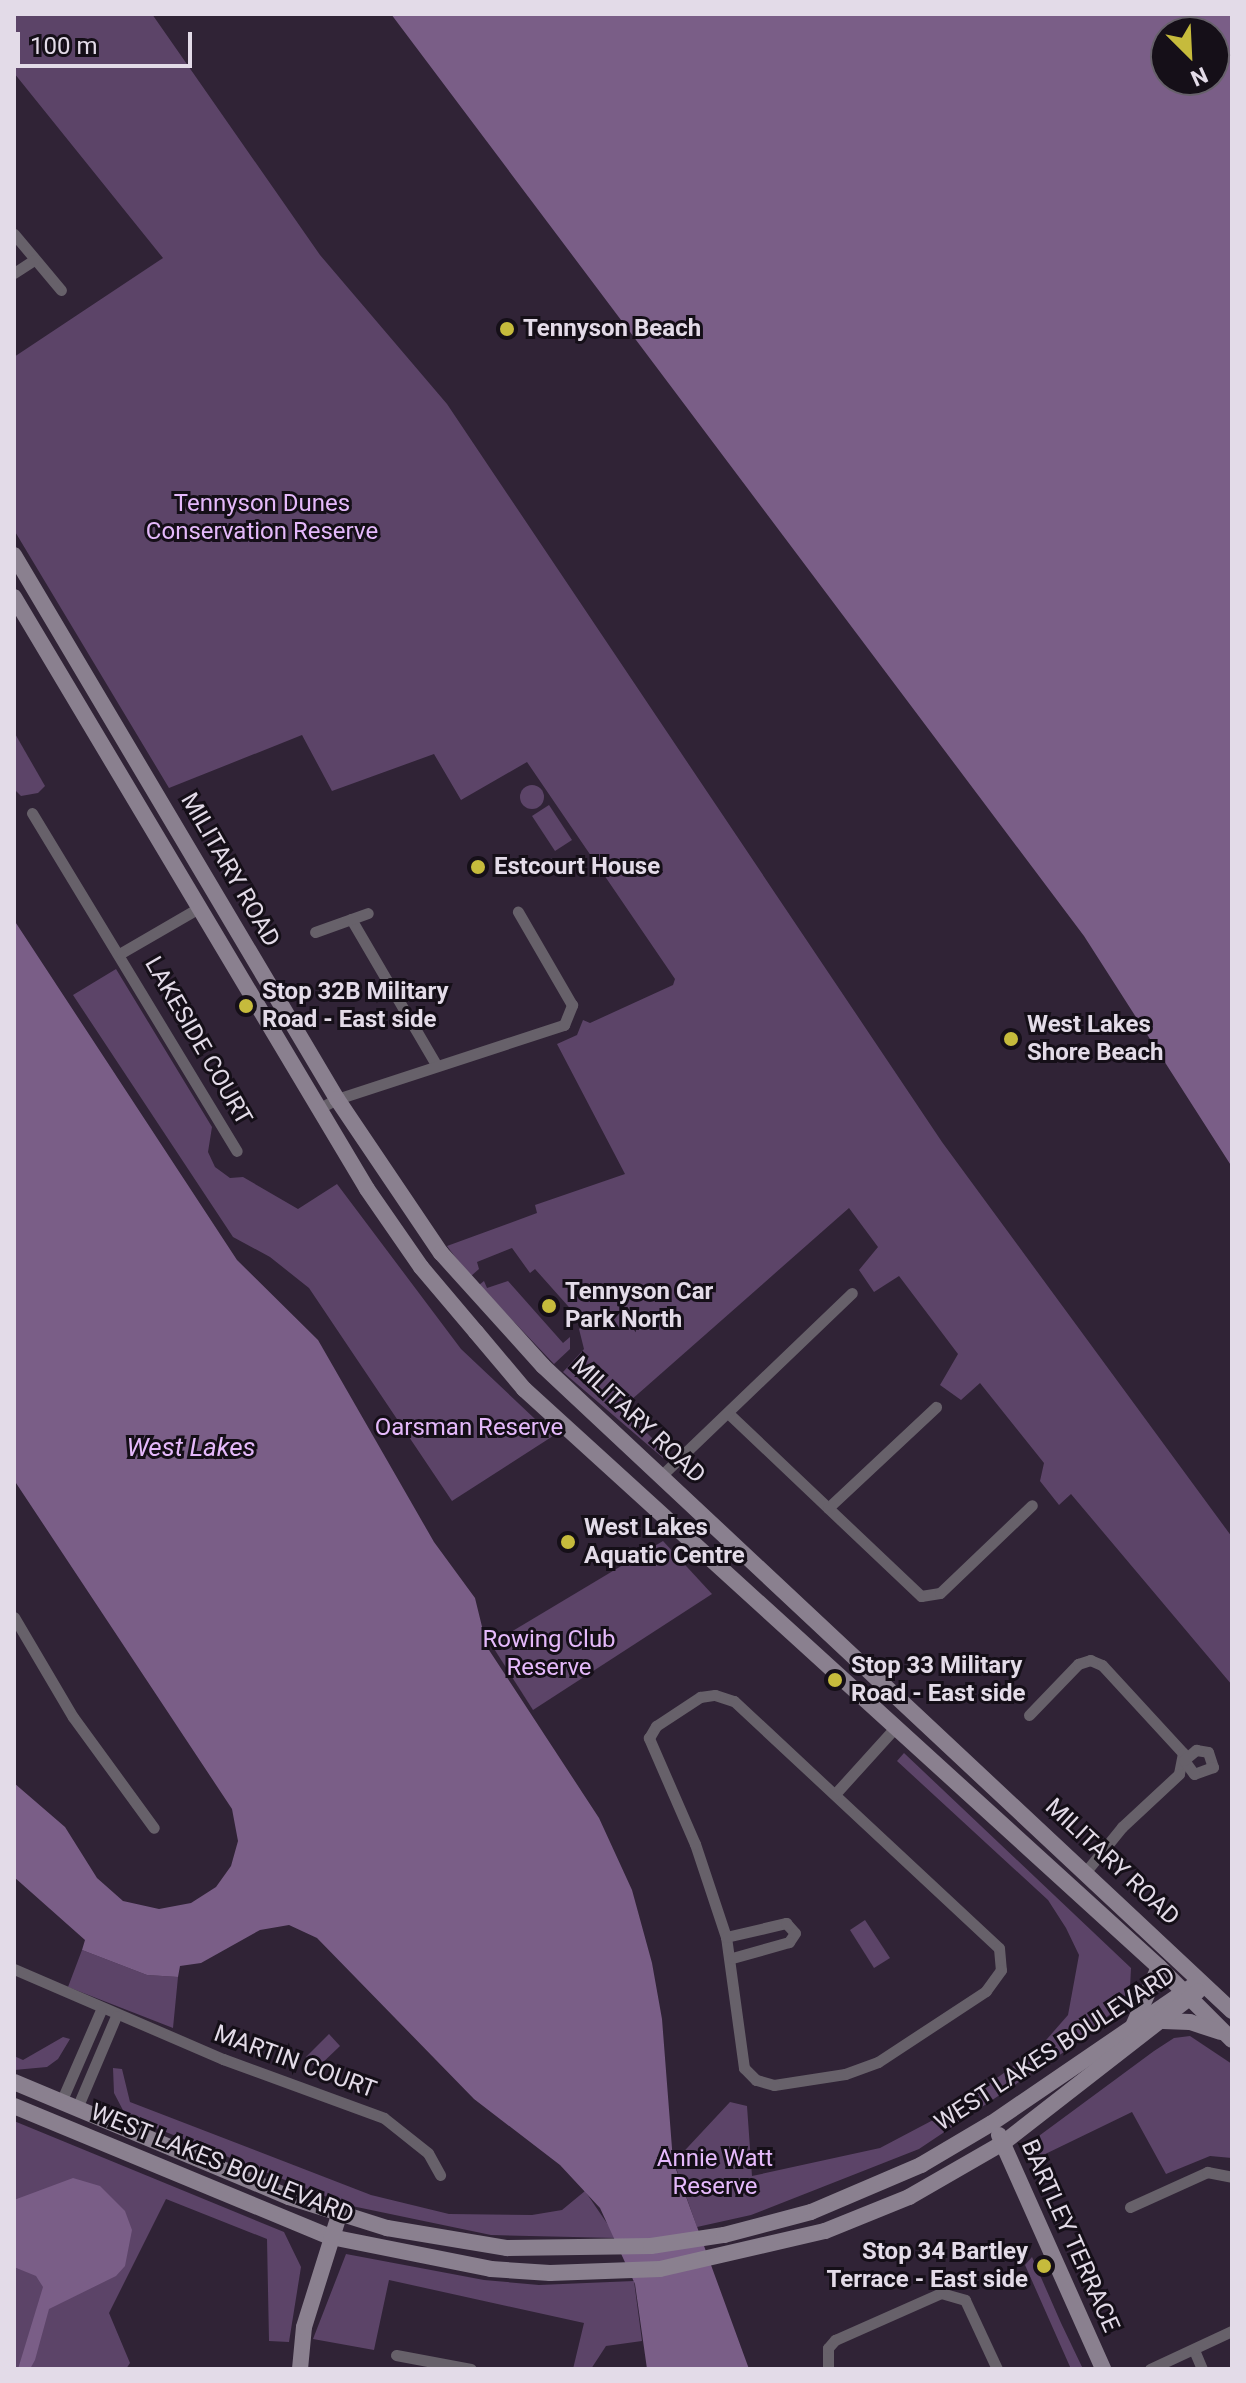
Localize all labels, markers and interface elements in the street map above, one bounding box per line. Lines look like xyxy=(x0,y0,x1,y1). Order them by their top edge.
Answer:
scale bar xyxy=(20,16,196,66)
north arrow xyxy=(1150,16,1230,96)
text: 100 m xyxy=(30,32,97,60)
text: N xyxy=(1187,62,1211,91)
place label: Tennyson Beach xyxy=(523,315,701,343)
marker: Tennyson Beach xyxy=(498,320,516,338)
park label: Tennyson Dunes Conservation Reserve xyxy=(146,490,378,546)
street label: MILITARY ROAD xyxy=(174,788,286,952)
place label: Estcourt House xyxy=(494,853,660,881)
marker: Estcourt House xyxy=(469,858,487,876)
street label: LAKESIDE COURT xyxy=(138,952,258,1130)
place label: Stop 32B Military Road - East side xyxy=(262,978,449,1034)
marker: Stop 32B Military Road - East side xyxy=(237,997,255,1015)
place label: West Lakes Shore Beach xyxy=(1027,1011,1163,1067)
marker: West Lakes Shore Beach xyxy=(1002,1030,1020,1048)
place label: Tennyson Car Park North xyxy=(565,1278,713,1334)
marker: Tennyson Car Park North xyxy=(540,1297,558,1315)
street label: MILITARY ROAD xyxy=(565,1351,711,1489)
park label: Oarsman Reserve xyxy=(375,1414,563,1442)
water label: West Lakes xyxy=(126,1432,256,1464)
place label: West Lakes Aquatic Centre xyxy=(584,1514,745,1570)
marker: West Lakes Aquatic Centre xyxy=(559,1533,577,1551)
park label: Rowing Club Reserve xyxy=(482,1626,616,1682)
place label: Stop 33 Military Road - East side xyxy=(851,1652,1026,1708)
marker: Stop 33 Military Road - East side xyxy=(826,1671,844,1689)
street label: MILITARY ROAD xyxy=(1039,1793,1185,1931)
street label: WEST LAKES BOULEVARD xyxy=(929,1960,1181,2138)
street label: MARTIN COURT xyxy=(210,2019,380,2105)
street label: WEST LAKES BOULEVARD xyxy=(86,2098,358,2230)
street label: BARTLEY TERRACE xyxy=(1015,2135,1125,2337)
park label: Annie Watt Reserve xyxy=(657,2145,773,2201)
place label: Stop 34 Bartley Terrace - East side xyxy=(826,2238,1028,2294)
marker: Stop 34 Bartley Terrace - East side xyxy=(1035,2257,1053,2275)

